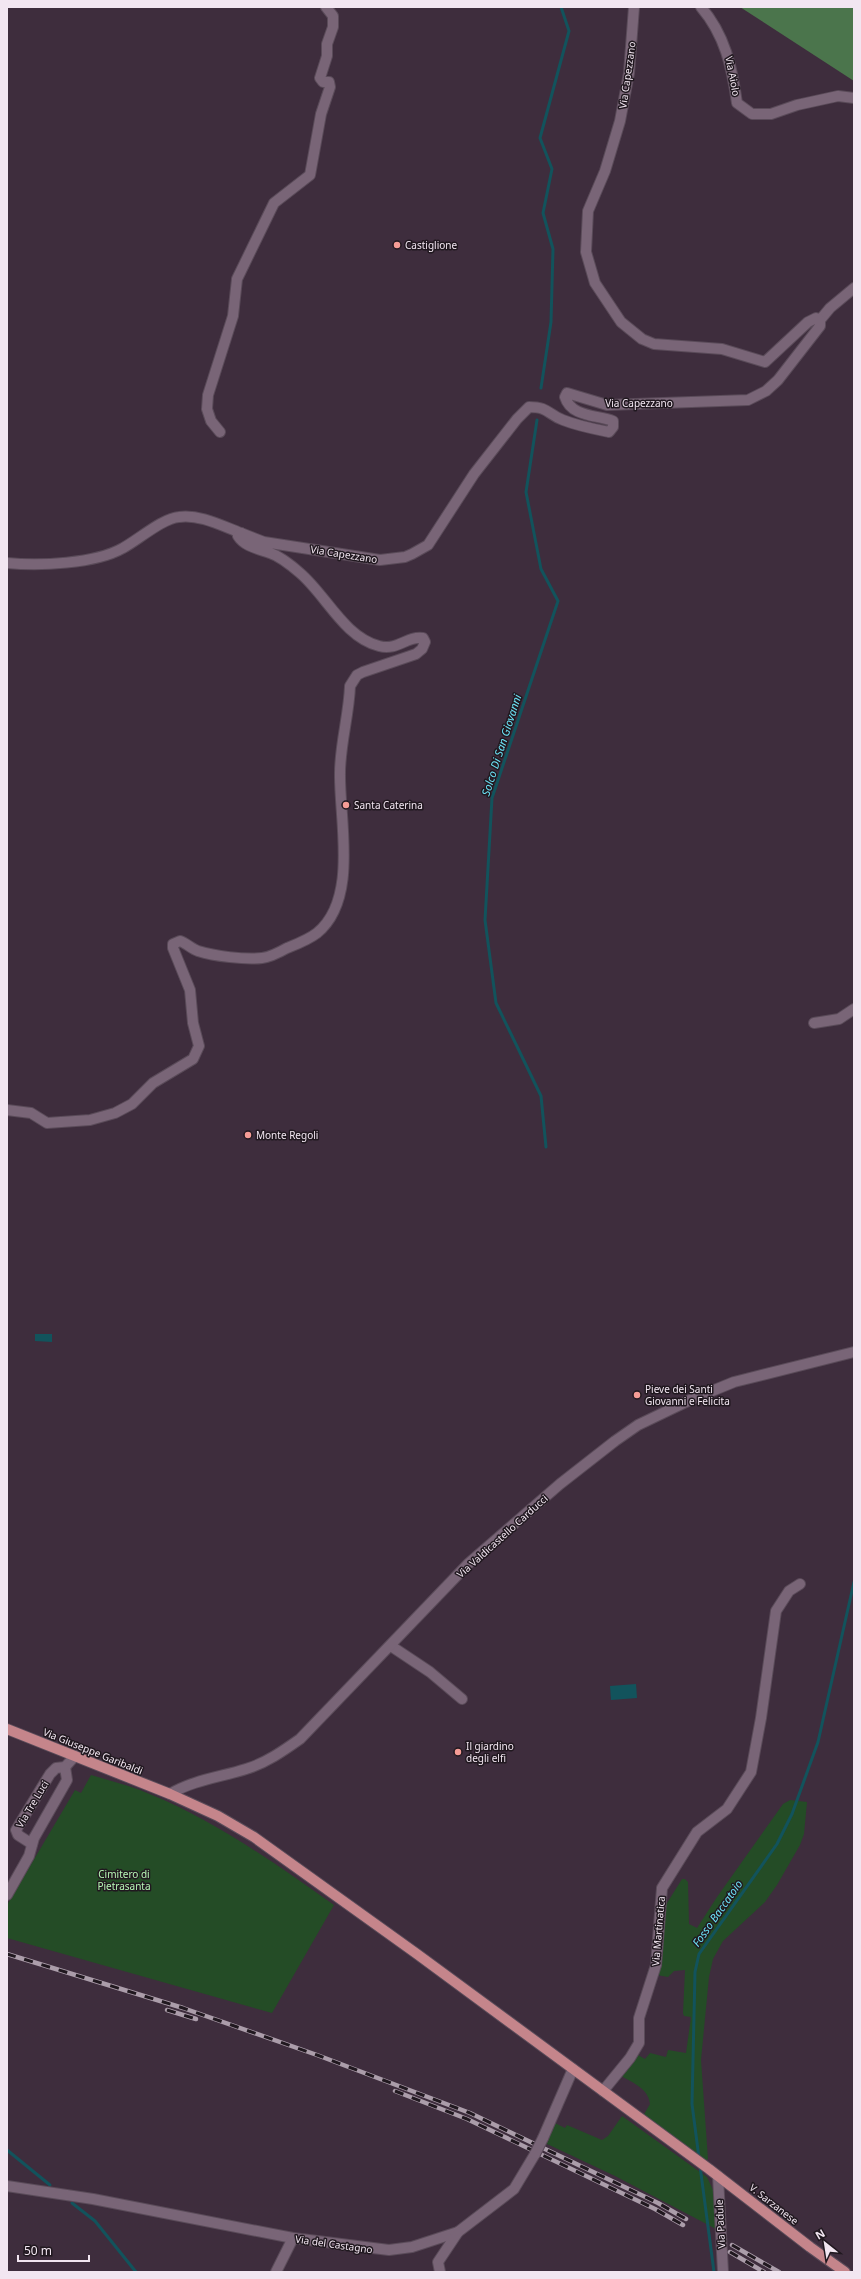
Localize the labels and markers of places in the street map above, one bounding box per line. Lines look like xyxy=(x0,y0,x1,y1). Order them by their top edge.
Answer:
place label: Castiglione xyxy=(405,238,457,252)
marker: Castiglione xyxy=(392,240,402,250)
place label: Santa Caterina xyxy=(354,798,423,812)
marker: Santa Caterina xyxy=(341,800,351,810)
place label: Monte Regoli xyxy=(256,1128,318,1142)
marker: Monte Regoli xyxy=(243,1130,253,1140)
place label: Pieve dei Santi Giovanni e Felicita xyxy=(645,1382,730,1408)
marker: Pieve dei Santi Giovanni e Felicita xyxy=(632,1390,642,1400)
place label: Il giardino degli elfi xyxy=(466,1739,514,1765)
marker: Il giardino degli elfi xyxy=(453,1747,463,1757)

